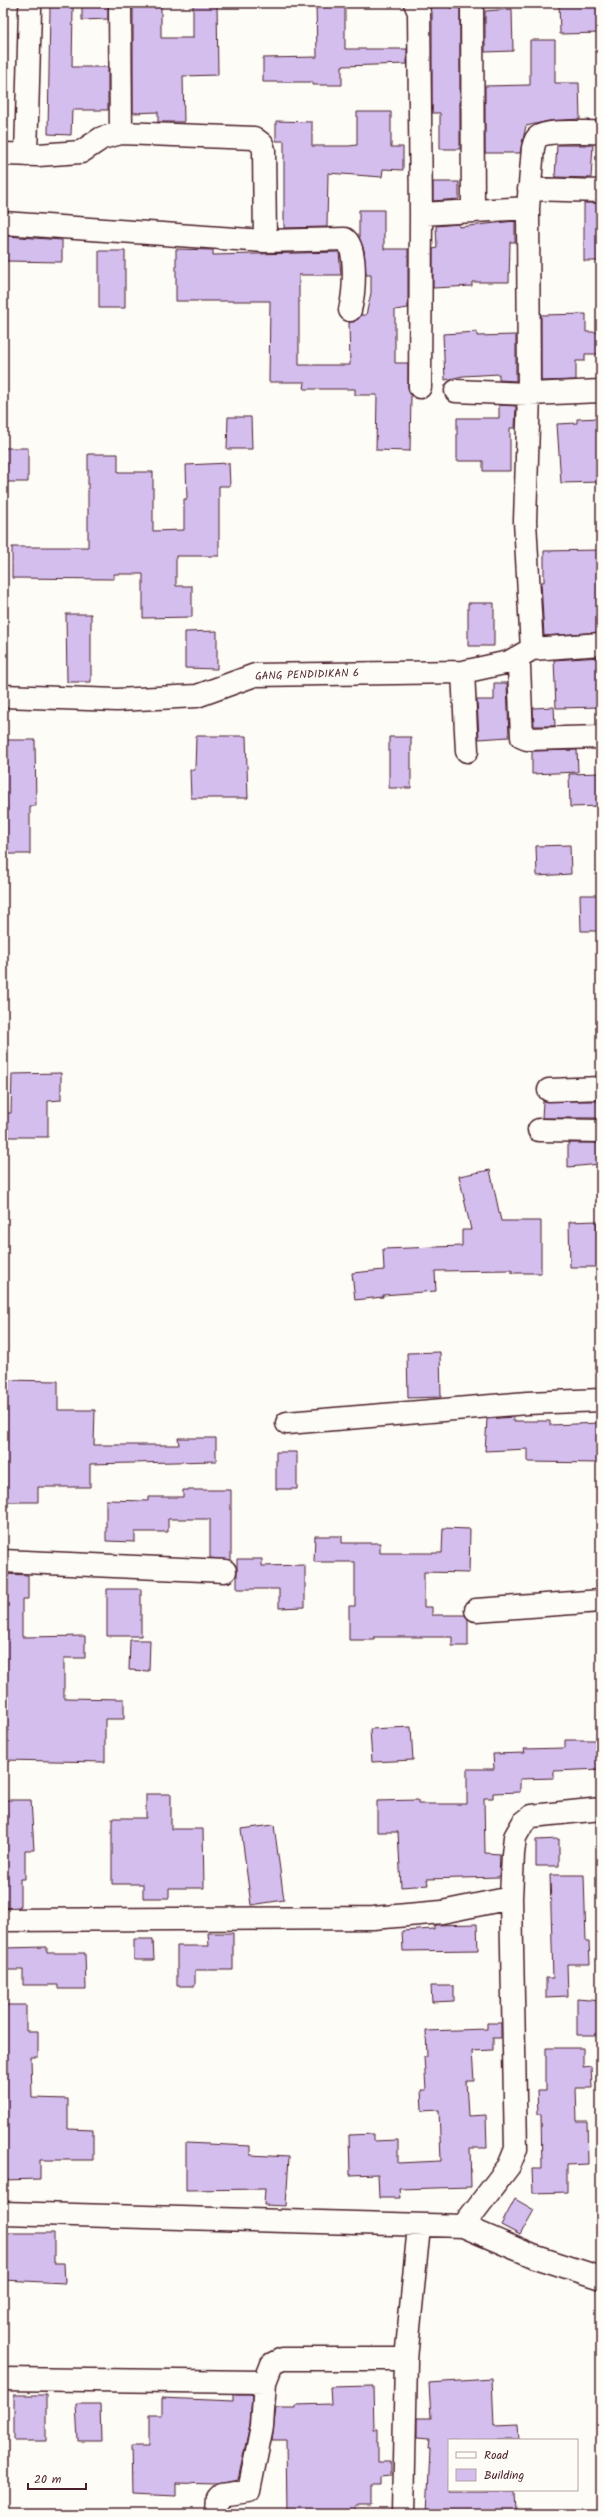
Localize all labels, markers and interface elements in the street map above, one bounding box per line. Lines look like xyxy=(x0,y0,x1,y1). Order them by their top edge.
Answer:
street label: GANG PENDIDIKAN 6 xyxy=(255,664,359,686)
legend xyxy=(448,2439,578,2491)
text: Road xyxy=(484,2446,509,2465)
scale bar xyxy=(28,2465,86,2491)
text: Building xyxy=(484,2466,524,2485)
text: 20 m xyxy=(34,2470,62,2489)

